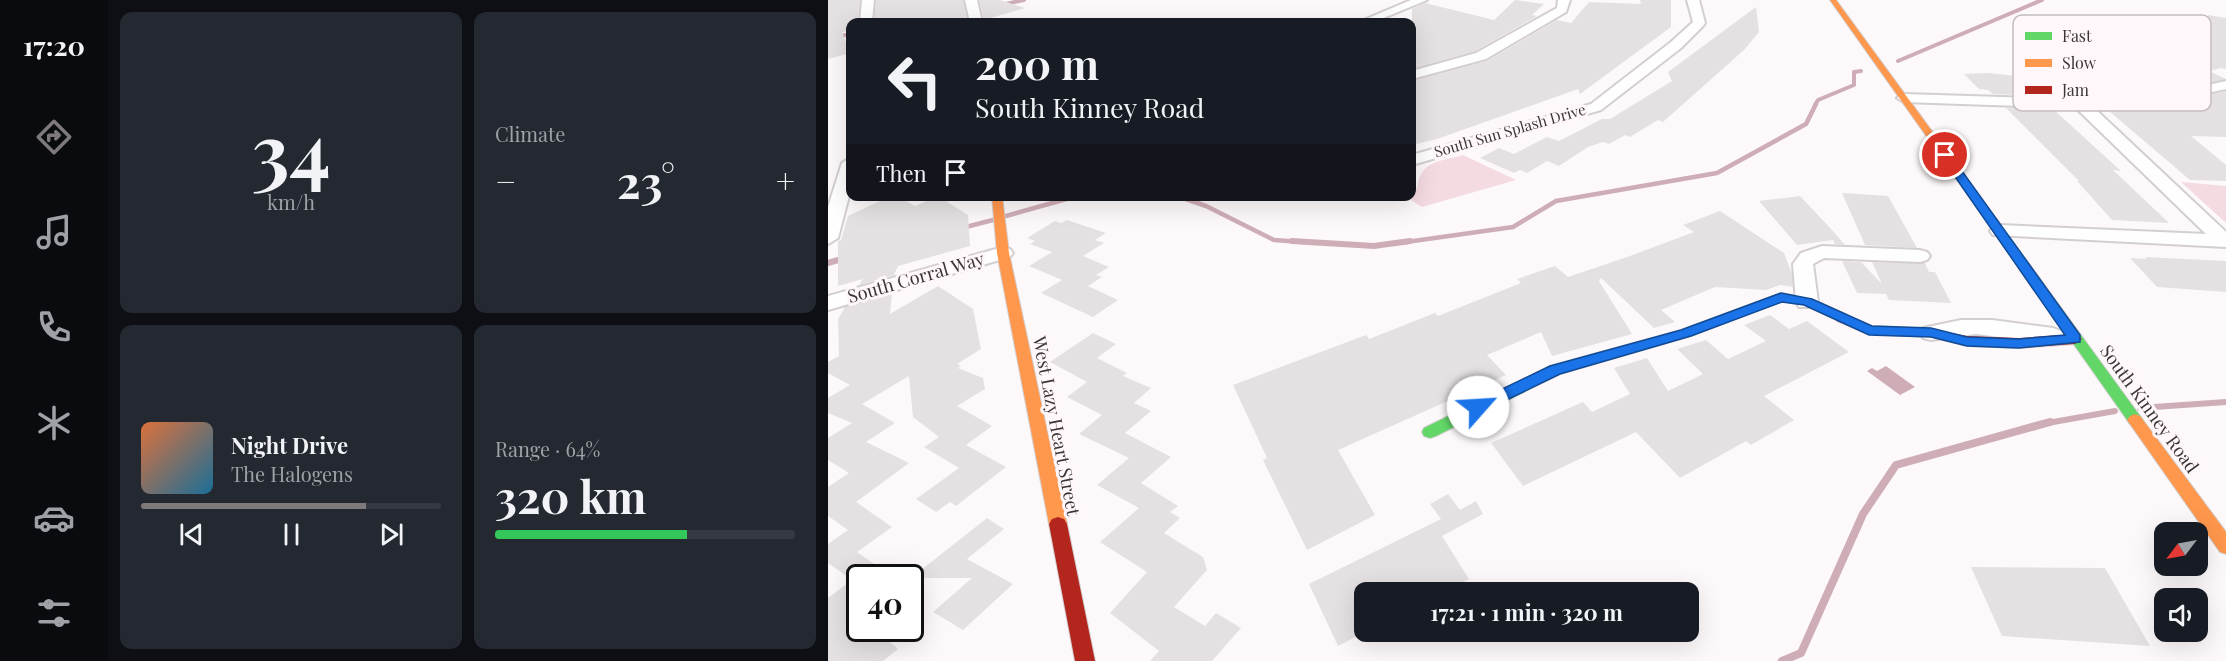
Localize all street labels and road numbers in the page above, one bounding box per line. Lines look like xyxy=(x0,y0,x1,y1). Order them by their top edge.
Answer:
street label: South Sun Splash Drive xyxy=(1432,99,1588,161)
street label: South Corral Way xyxy=(845,246,987,308)
street label: West Lazy Heart Street xyxy=(1028,333,1086,518)
street label: South Kinney Road xyxy=(2095,339,2205,478)

